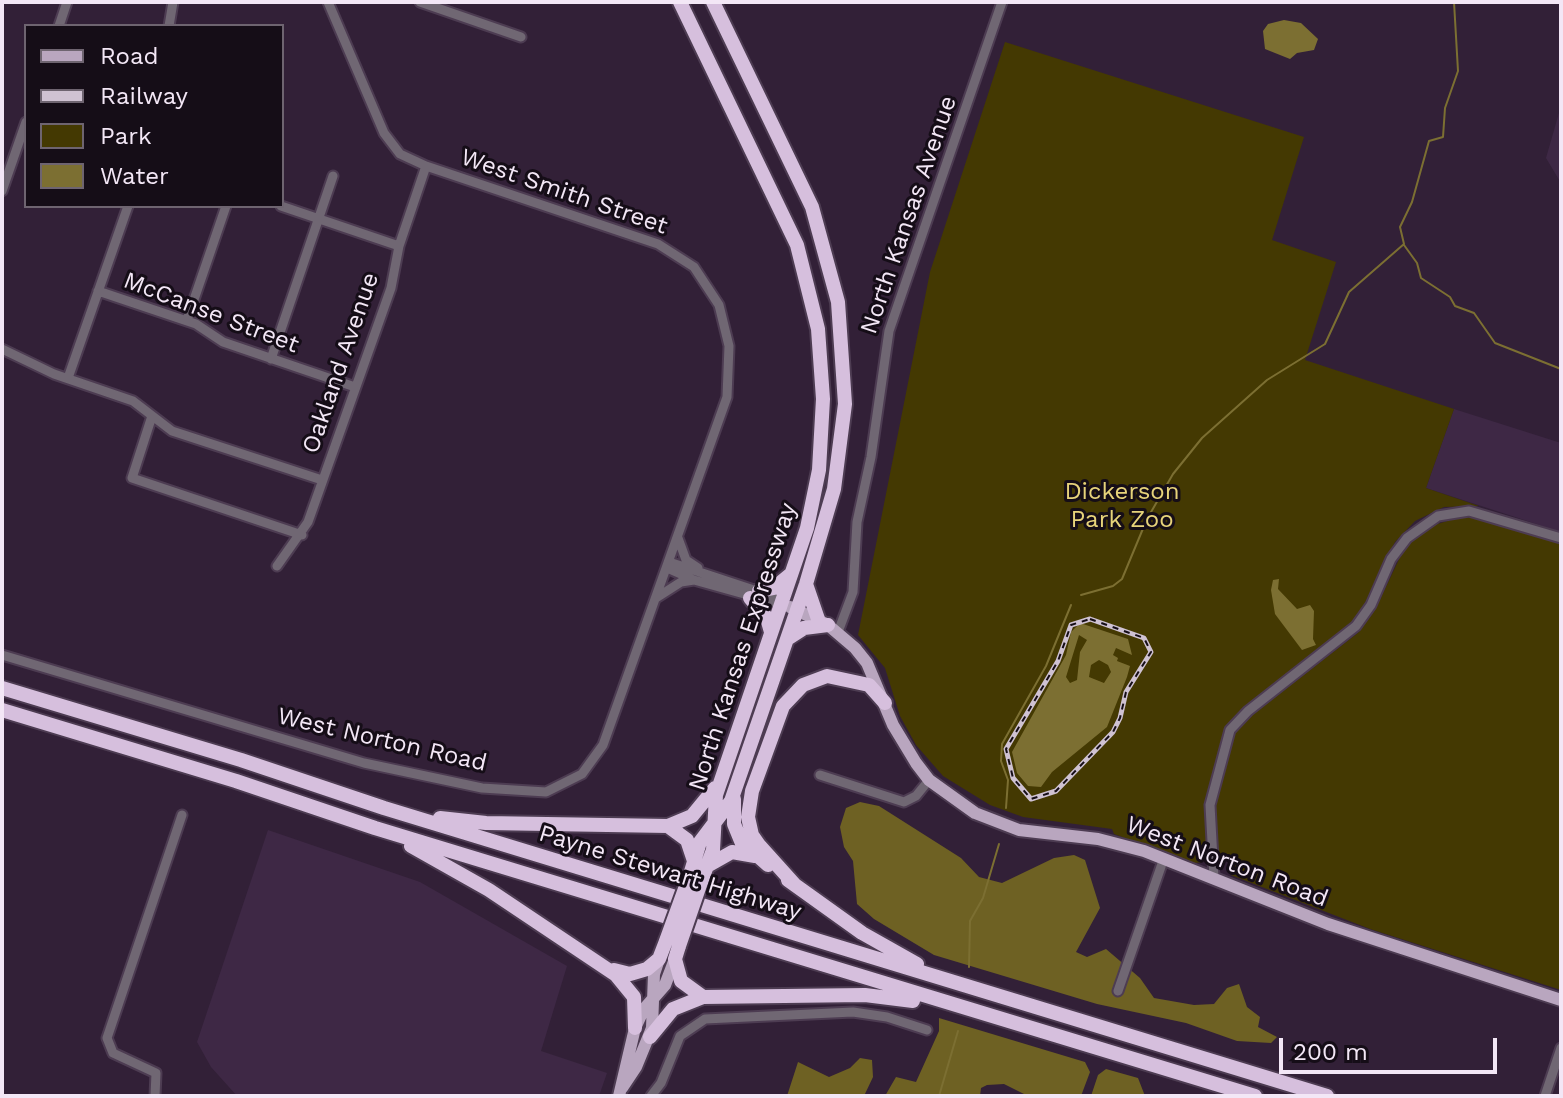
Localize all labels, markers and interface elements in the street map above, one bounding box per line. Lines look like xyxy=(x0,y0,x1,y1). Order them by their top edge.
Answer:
legend xyxy=(24,24,284,208)
text: Road xyxy=(100,42,159,70)
text: Railway xyxy=(100,82,188,110)
street label: North Kansas Avenue xyxy=(855,92,963,338)
text: Park xyxy=(100,122,152,150)
street label: West Smith Street xyxy=(457,143,671,241)
text: Water xyxy=(100,162,169,190)
street label: McCanse Street xyxy=(119,266,303,360)
street label: Oakland Avenue xyxy=(297,269,385,457)
park label: Dickerson Park Zoo xyxy=(1064,478,1180,534)
street label: North Kansas Expressway xyxy=(683,499,803,795)
street label: West Norton Road xyxy=(275,702,489,778)
street label: West Norton Road xyxy=(1122,810,1332,914)
street label: Payne Stewart Highway xyxy=(535,819,805,927)
scale bar xyxy=(1283,1022,1501,1072)
text: 200 m xyxy=(1293,1038,1368,1066)

